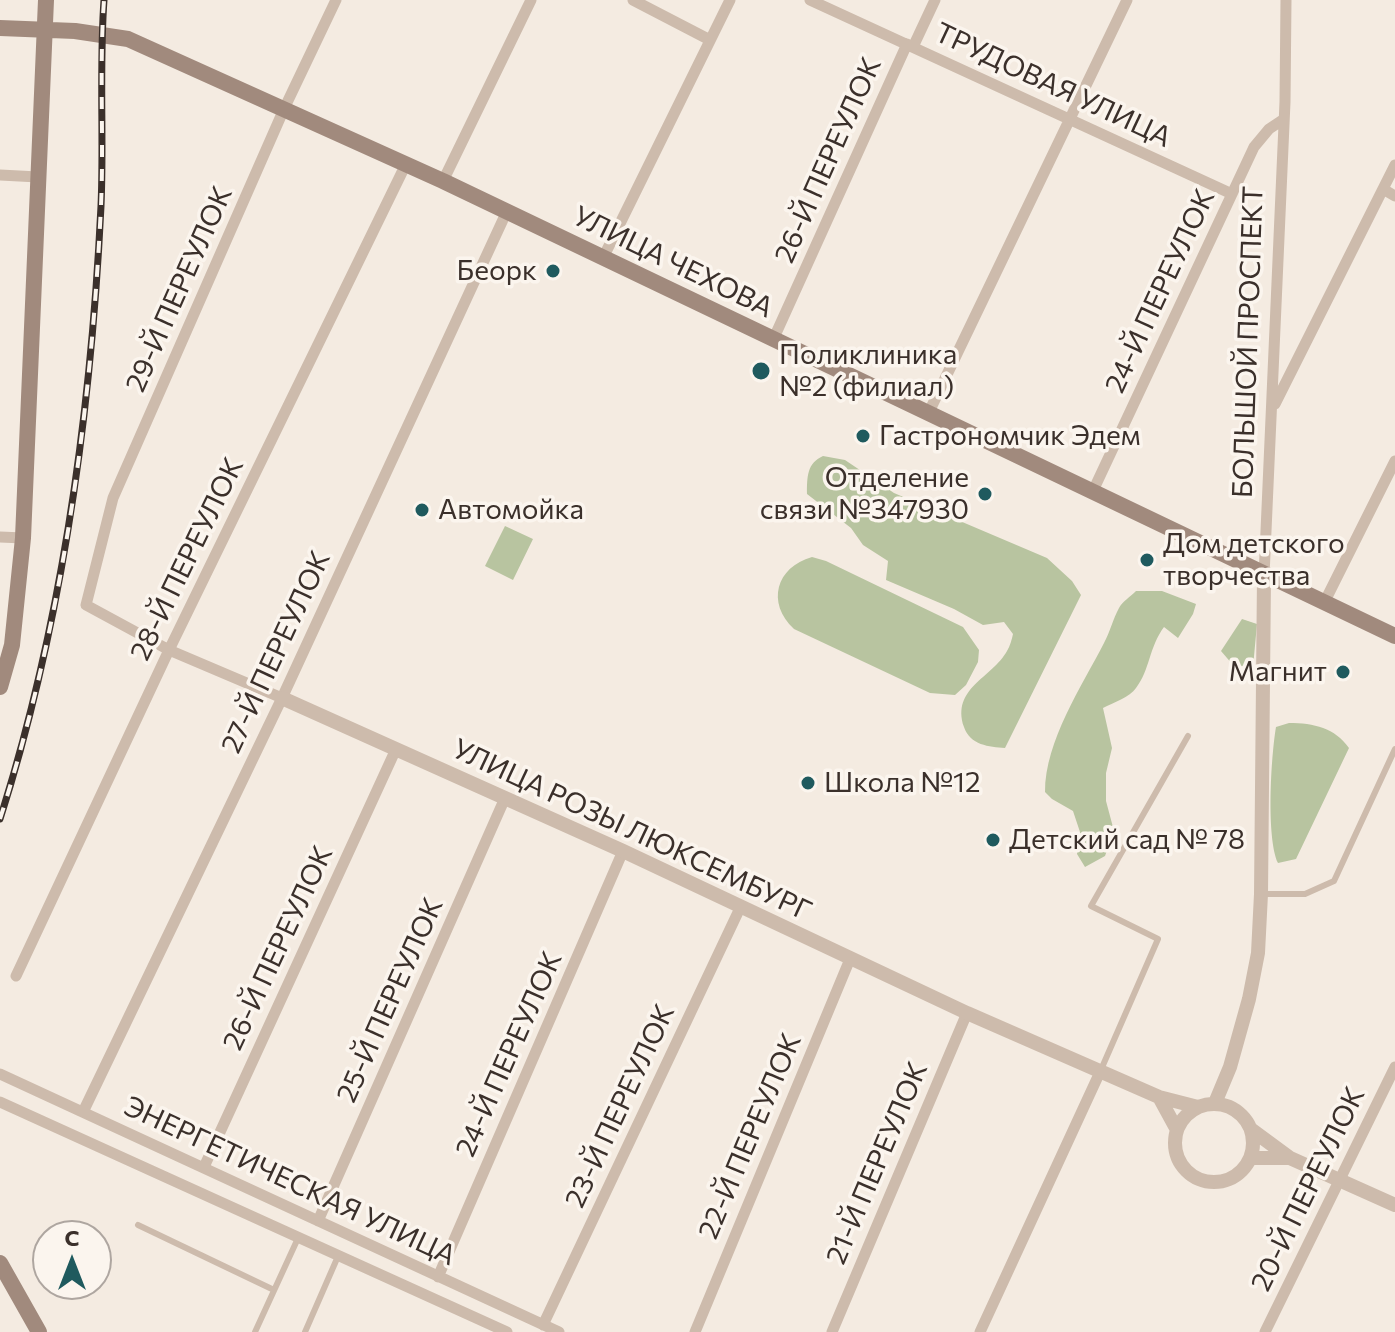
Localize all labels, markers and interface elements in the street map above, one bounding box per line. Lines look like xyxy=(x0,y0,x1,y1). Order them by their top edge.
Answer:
street label: ТРУДОВАЯ УЛИЦА xyxy=(930,16,1176,154)
street label: 26-Й ПЕРЕУЛОК xyxy=(768,52,888,268)
street label: 29-Й ПЕРЕУЛОК xyxy=(119,181,239,397)
street label: 24-Й ПЕРЕУЛОК xyxy=(1098,184,1222,398)
street label: БОЛЬШОЙ ПРОСПЕКТ xyxy=(1226,186,1270,498)
street label: УЛИЦА ЧЕХОВА xyxy=(568,199,778,325)
place label: Беорк xyxy=(457,254,537,288)
marker: Беорк xyxy=(544,262,562,280)
place label: Поликлиника №2 (филиал) xyxy=(779,338,957,404)
marker: Поликлиника №2 (филиал) xyxy=(750,360,772,382)
place label: Гастрономчик Эдем xyxy=(879,419,1141,453)
marker: Гастрономчик Эдем xyxy=(854,427,872,445)
street label: 28-Й ПЕРЕУЛОК xyxy=(123,452,251,666)
place label: Отделение связи №347930 xyxy=(760,461,969,527)
marker: Отделение связи №347930 xyxy=(976,485,994,503)
place label: Автомойка xyxy=(438,493,584,527)
marker: Автомойка xyxy=(413,501,431,519)
place label: Дом детского творчества xyxy=(1163,527,1345,593)
street label: 27-Й ПЕРЕУЛОК xyxy=(214,546,338,758)
marker: Дом детского творчества xyxy=(1138,551,1156,569)
place label: Магнит xyxy=(1228,655,1327,689)
marker: Магнит xyxy=(1334,663,1352,681)
street label: УЛИЦА РОЗЫ ЛЮКСЕМБУРГ xyxy=(447,732,817,928)
place label: Школа №12 xyxy=(824,766,980,800)
marker: Школа №12 xyxy=(799,774,817,792)
place label: Детский сад № 78 xyxy=(1009,823,1245,857)
marker: Детский сад № 78 xyxy=(984,831,1002,849)
street label: 26-Й ПЕРЕУЛОК xyxy=(216,841,340,1055)
street label: 25-Й ПЕРЕУЛОК xyxy=(330,892,450,1108)
street label: 24-Й ПЕРЕУЛОК xyxy=(449,946,569,1162)
street label: 23-Й ПЕРЕУЛОК xyxy=(558,999,682,1213)
street label: 22-Й ПЕРЕУЛОК xyxy=(692,1028,808,1244)
street label: 21-Й ПЕРЕУЛОК xyxy=(819,1057,935,1269)
street label: 20-Й ПЕРЕУЛОК xyxy=(1244,1082,1372,1296)
street label: ЭНЕРГЕТИЧЕСКАЯ УЛИЦА xyxy=(119,1089,461,1273)
north arrow xyxy=(32,1220,112,1300)
text: С xyxy=(64,1224,80,1251)

